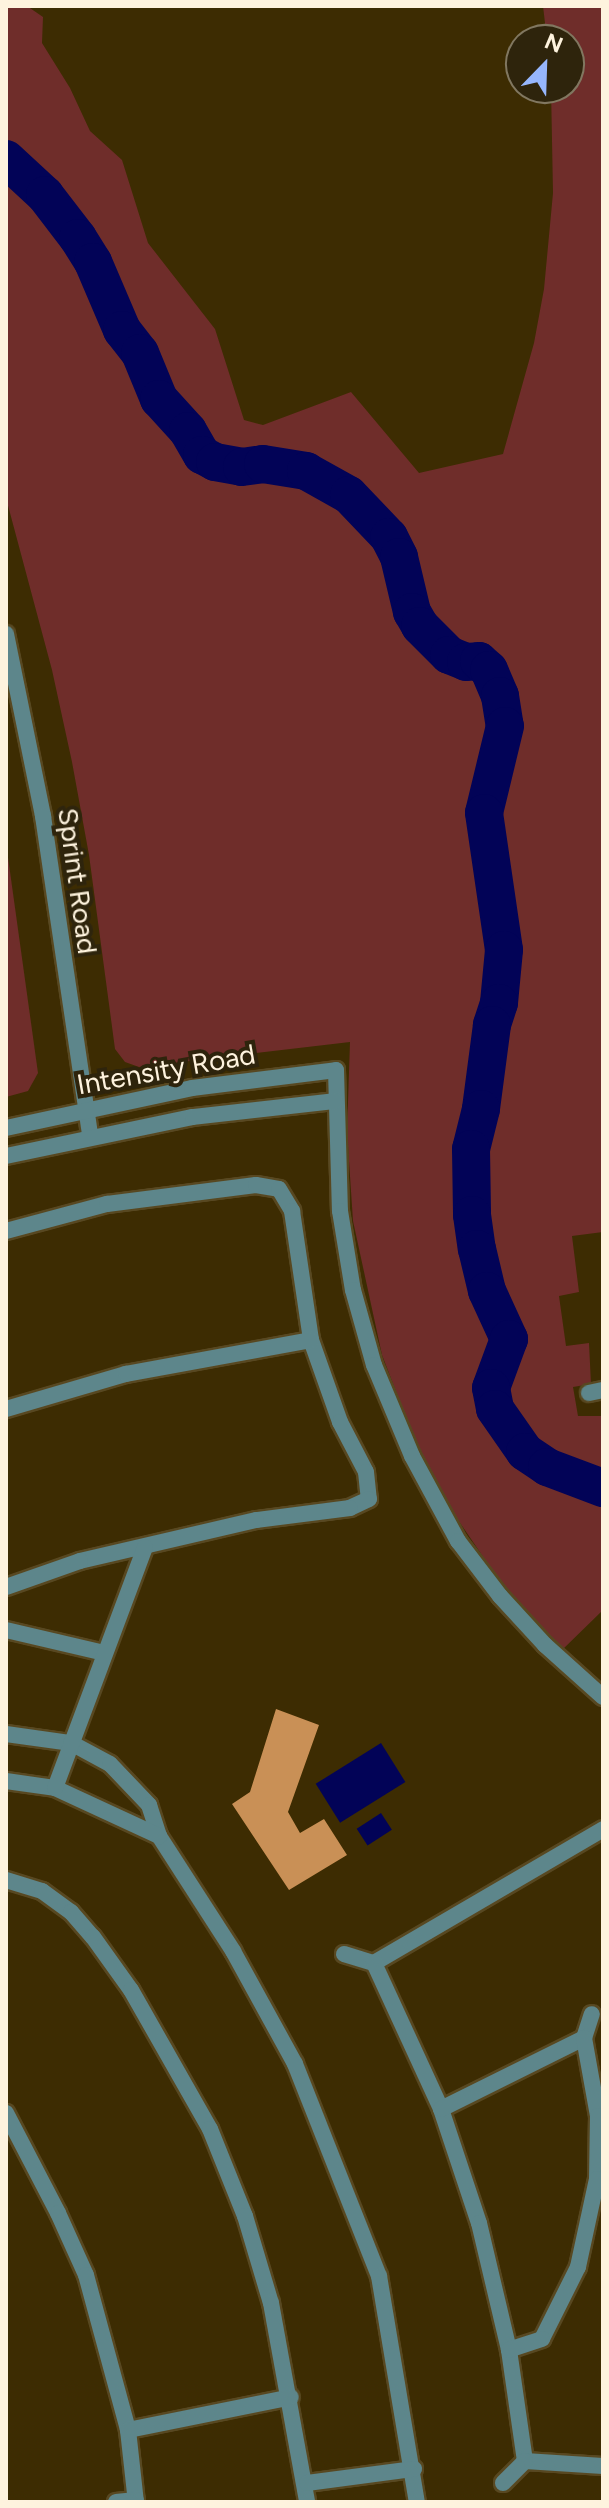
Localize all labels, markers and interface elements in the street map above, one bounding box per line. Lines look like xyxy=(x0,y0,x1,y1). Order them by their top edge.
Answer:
north arrow xyxy=(505,24,585,104)
text: N xyxy=(541,28,567,59)
street label: Sprint Road xyxy=(51,806,105,956)
street label: Intensity Road xyxy=(74,1037,258,1101)

